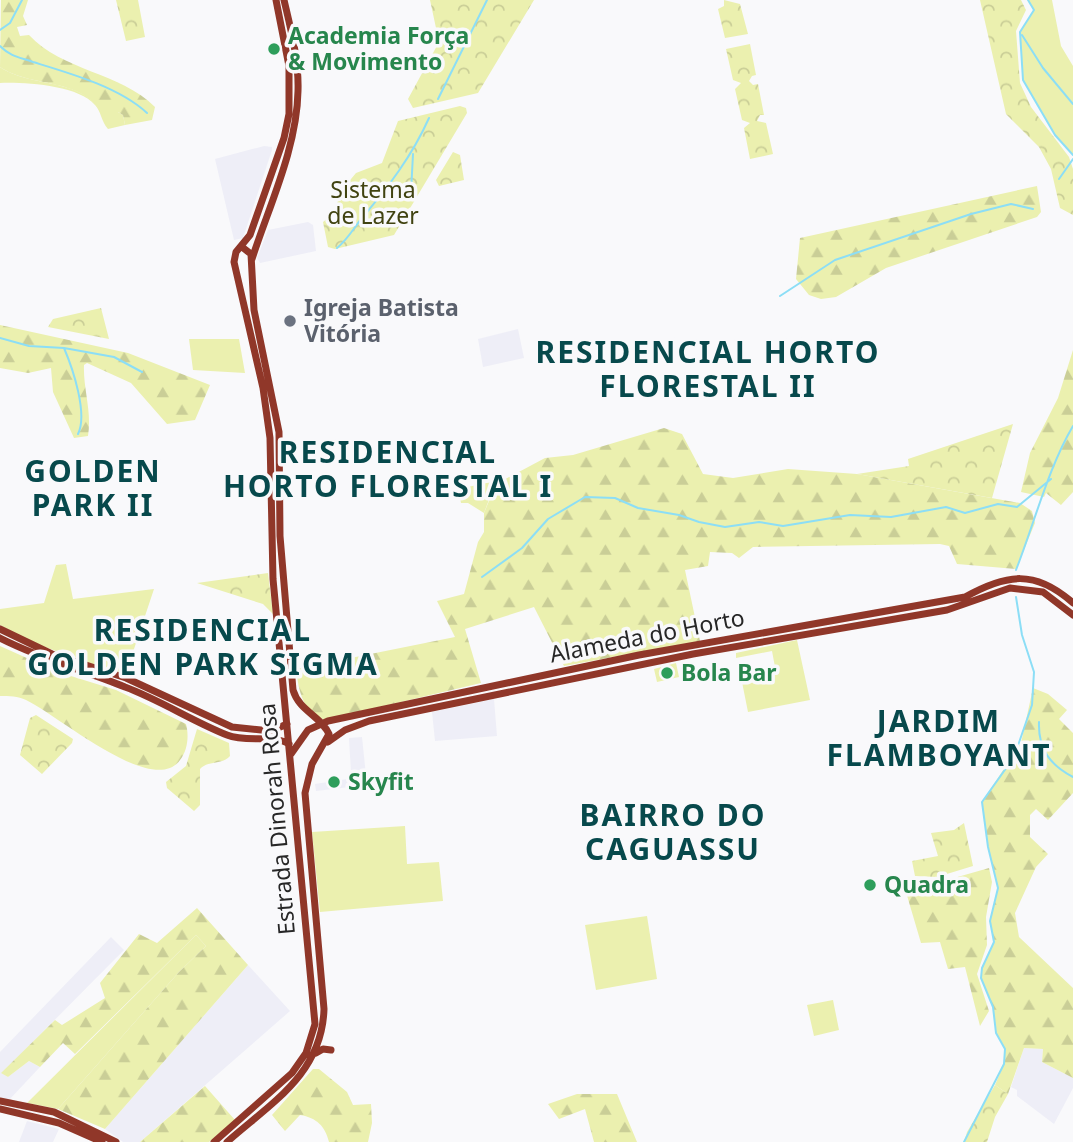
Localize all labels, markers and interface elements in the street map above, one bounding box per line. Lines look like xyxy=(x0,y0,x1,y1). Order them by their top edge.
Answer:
place label: Academia Força & Movimento xyxy=(288,19,469,77)
marker: Academia Força & Movimento xyxy=(266,41,282,57)
park label: Sistema de Lazer xyxy=(327,173,419,231)
place label: Igreja Batista Vitória xyxy=(304,291,459,349)
marker: Igreja Batista Vitória xyxy=(282,313,298,329)
district label: RESIDENCIAL HORTO FLORESTAL II xyxy=(536,331,880,406)
district label: RESIDENCIAL HORTO FLORESTAL I xyxy=(223,431,553,506)
district label: GOLDEN PARK II xyxy=(24,450,162,525)
street label: Alameda do Horto xyxy=(547,600,747,670)
district label: RESIDENCIAL GOLDEN PARK SIGMA xyxy=(27,609,379,684)
place label: Bola Bar xyxy=(681,656,777,688)
marker: Bola Bar xyxy=(659,665,675,681)
district label: JARDIM FLAMBOYANT xyxy=(826,700,1052,775)
street label: Estrada Dinorah Rosa xyxy=(250,702,302,936)
place label: Skyfit xyxy=(348,765,414,797)
marker: Skyfit xyxy=(326,774,342,790)
district label: BAIRRO DO CAGUASSU xyxy=(580,794,766,869)
place label: Quadra xyxy=(884,868,969,900)
marker: Quadra xyxy=(862,877,878,893)

